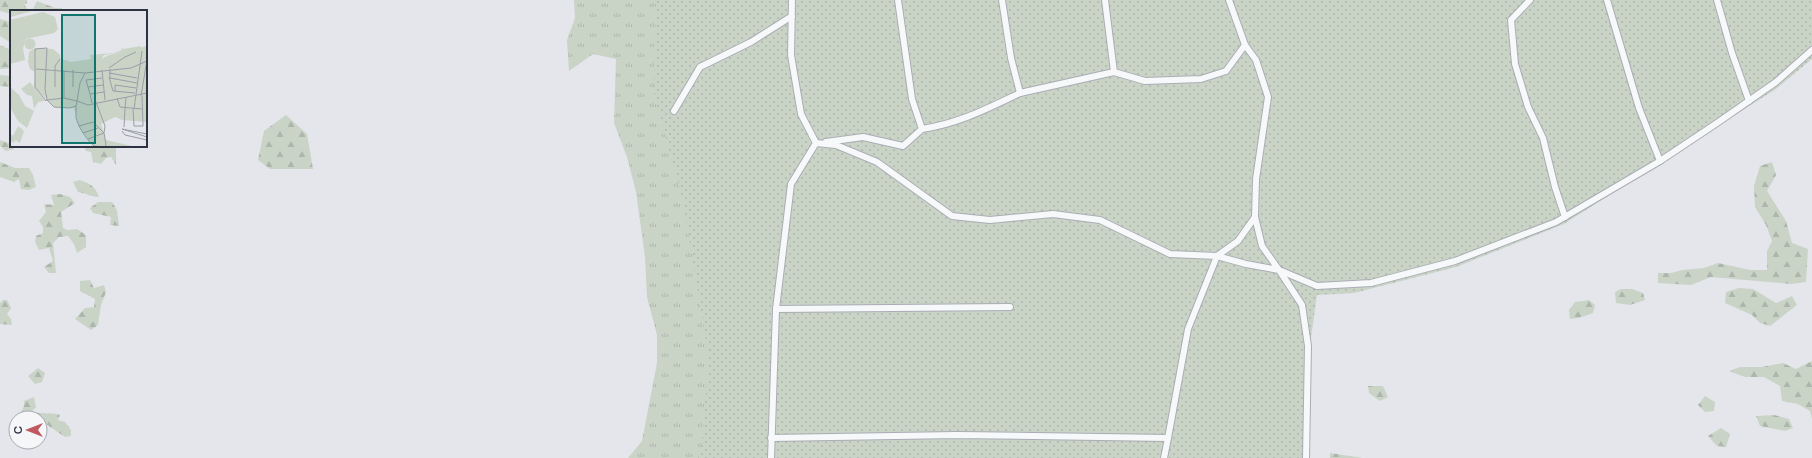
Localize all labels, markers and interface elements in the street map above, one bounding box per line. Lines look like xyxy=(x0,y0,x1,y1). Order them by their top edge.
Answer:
inset map xyxy=(10,10,147,147)
north arrow xyxy=(8,410,48,450)
text: С xyxy=(10,426,25,434)

